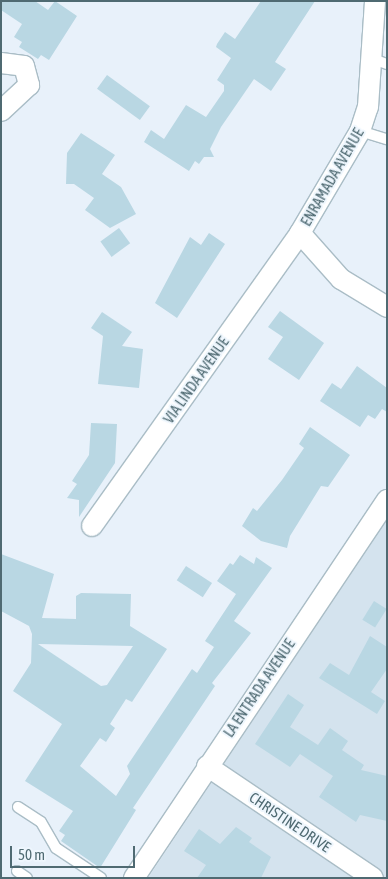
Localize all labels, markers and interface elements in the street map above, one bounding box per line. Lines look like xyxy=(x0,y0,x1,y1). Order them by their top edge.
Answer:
street label: ENRAMADA AVENUE xyxy=(297,125,367,229)
street label: VIA LINDA AVENUE xyxy=(159,333,233,427)
street label: LA ENTRADA AVENUE xyxy=(220,635,298,741)
street label: CHRISTINE DRIVE xyxy=(246,788,334,856)
scale bar xyxy=(12,836,138,868)
text: 50 m xyxy=(18,846,45,863)

